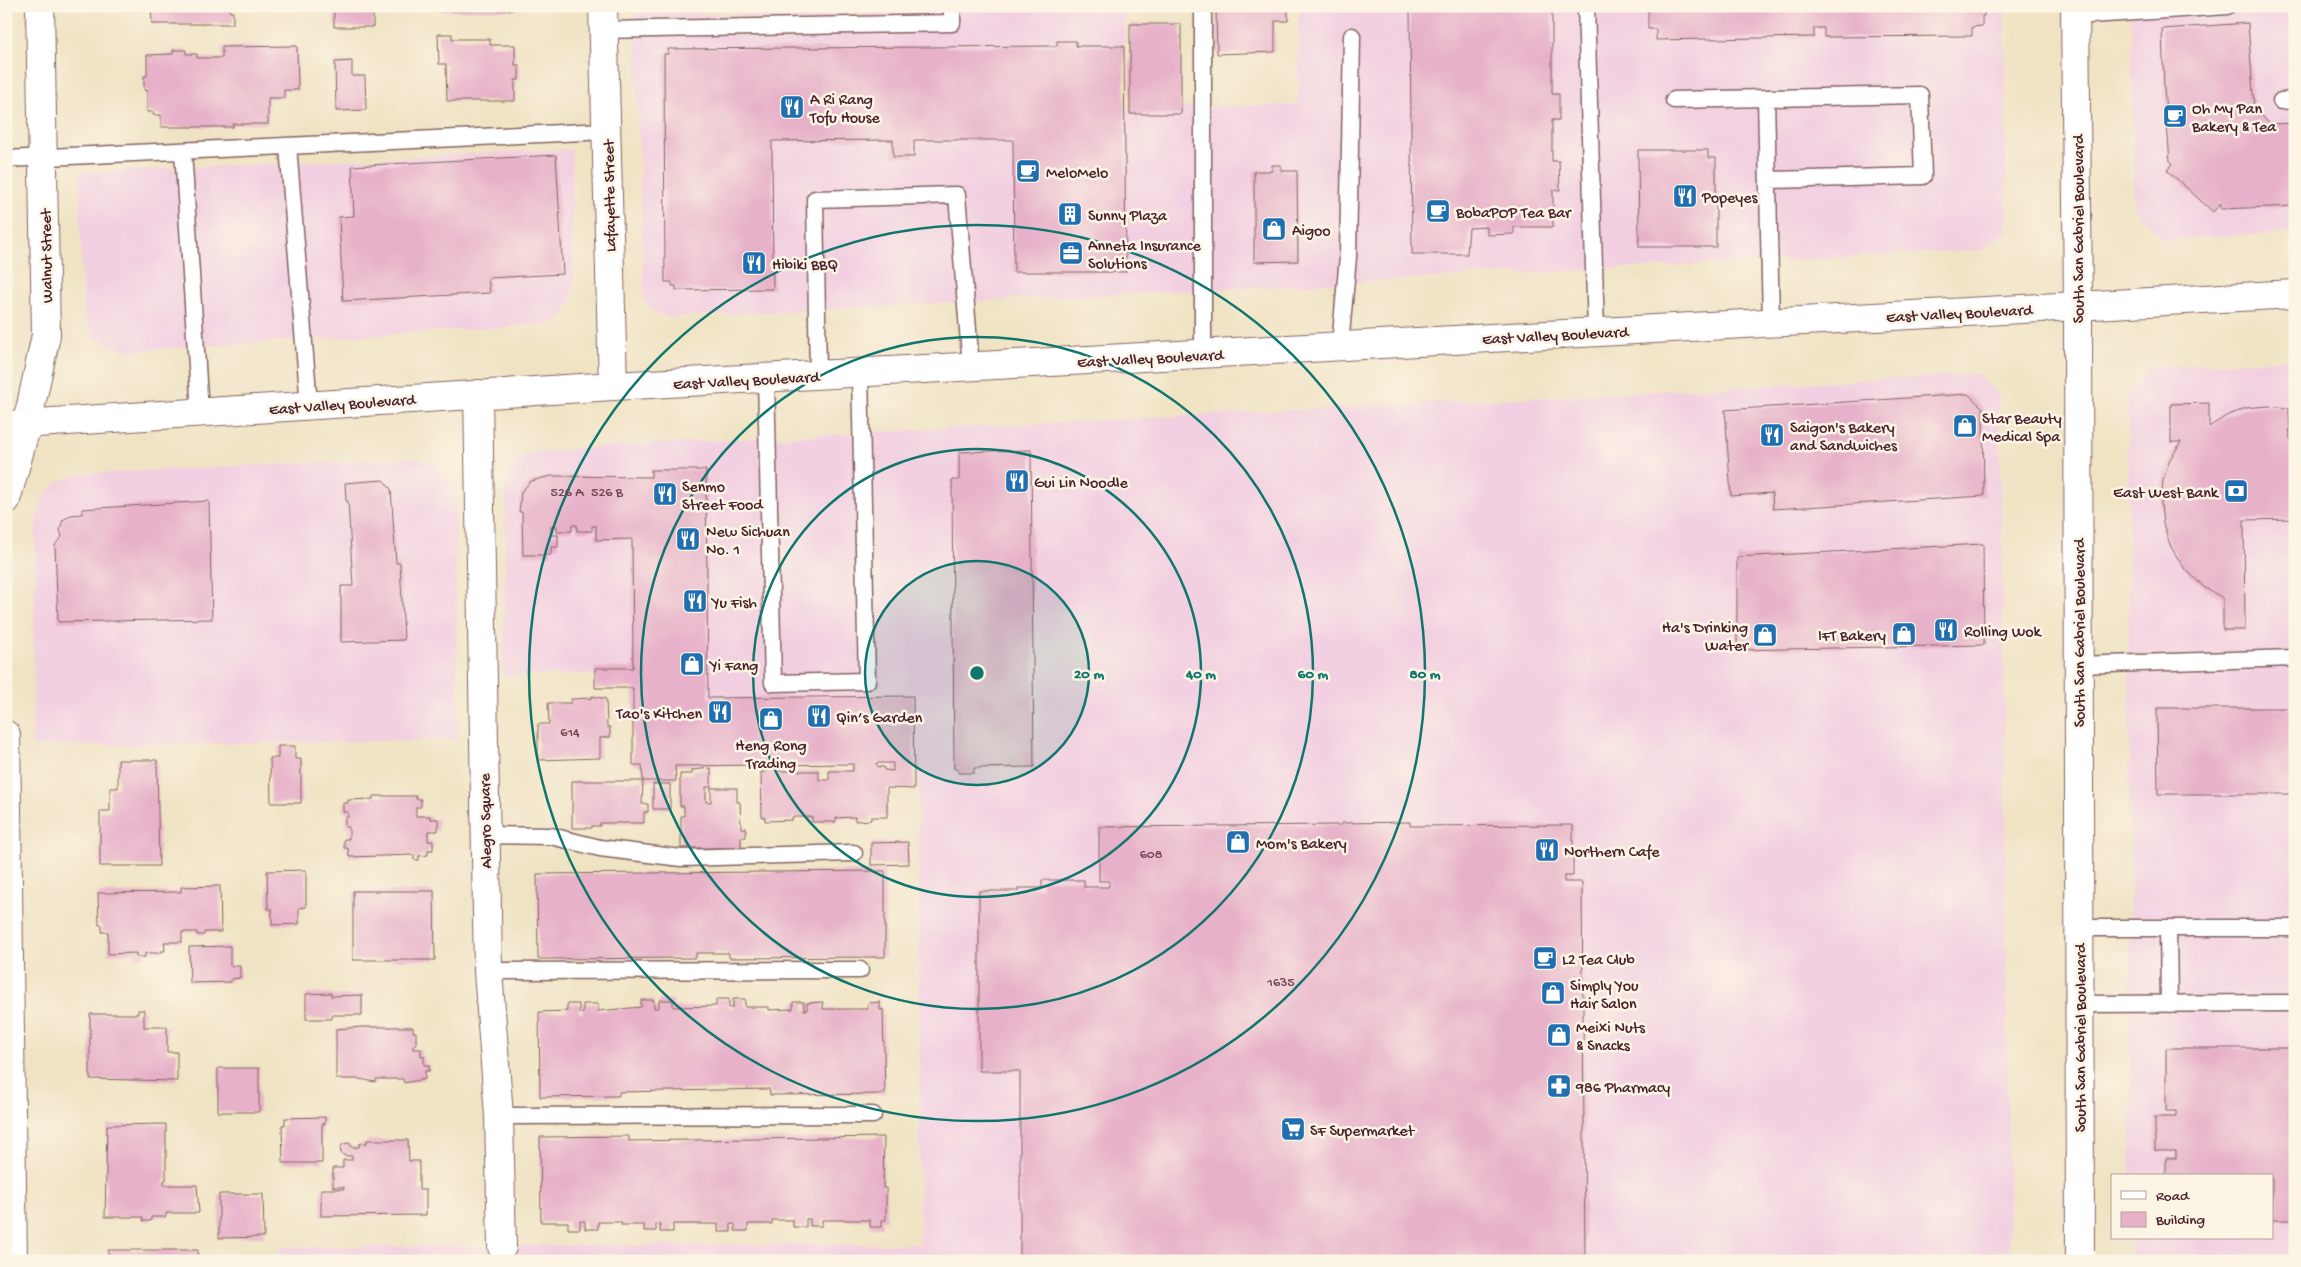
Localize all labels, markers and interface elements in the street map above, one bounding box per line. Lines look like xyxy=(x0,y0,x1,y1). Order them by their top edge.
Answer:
place label: A Ri Rang Tofu House xyxy=(809,92,880,129)
restaurant icon: A Ri Rang Tofu House xyxy=(779,94,805,120)
place label: Oh My Pan Bakery & Tea xyxy=(2191,101,2277,138)
cafe icon: Oh My Pan Bakery & Tea xyxy=(2162,103,2188,129)
street label: South San Gabriel Boulevard xyxy=(2071,133,2090,323)
street label: Lafayette Street xyxy=(601,138,622,252)
cafe icon: MeloMelo xyxy=(1015,158,1041,184)
place label: MeloMelo xyxy=(1046,165,1108,184)
restaurant icon: Popeyes xyxy=(1672,183,1698,209)
place label: Popeyes xyxy=(1701,190,1758,209)
cafe icon: BobaPOP Tea Bar xyxy=(1425,198,1451,224)
building icon: Sunny Plaza xyxy=(1057,201,1083,227)
place label: BobaPOP Tea Bar xyxy=(1455,205,1572,224)
street label: Walnut Street xyxy=(38,207,59,303)
place label: Sunny Plaza xyxy=(1088,208,1168,227)
shop icon: Aigoo xyxy=(1261,216,1287,242)
place label: Aigoo xyxy=(1292,223,1331,242)
place label: Anneta Insurance Solutions xyxy=(1088,238,1202,275)
office icon: Anneta Insurance Solutions xyxy=(1058,240,1084,266)
restaurant icon: Hibiki BBQ xyxy=(741,250,767,276)
place label: Hibiki BBQ xyxy=(772,257,838,276)
street label: East Valley Boulevard xyxy=(1886,302,2034,329)
street label: East Valley Boulevard xyxy=(1482,324,1630,351)
street label: East Valley Boulevard xyxy=(1077,347,1225,374)
street label: East Valley Boulevard xyxy=(673,369,821,396)
street label: East Valley Boulevard xyxy=(268,392,418,421)
place label: Star Beauty Medical Spa xyxy=(1982,411,2062,448)
shop icon: Star Beauty Medical Spa xyxy=(1952,413,1978,439)
place label: Saigon's Bakery and Sandwiches xyxy=(1790,420,1898,457)
restaurant icon: Saigon's Bakery and Sandwiches xyxy=(1759,422,1785,448)
restaurant icon: Gui Lin Noodle xyxy=(1004,468,1030,494)
place label: Gui Lin Noodle xyxy=(1034,475,1129,494)
bank icon: East West Bank xyxy=(2223,478,2249,504)
place label: Senmo Street Food xyxy=(682,479,764,516)
restaurant icon: Senmo Street Food xyxy=(652,481,678,507)
house number: 526 A xyxy=(551,485,584,502)
house number: 526 B xyxy=(591,485,624,502)
place label: East West Bank xyxy=(2113,485,2220,504)
place label: New Sichuan No. 1 xyxy=(706,524,790,561)
restaurant icon: New Sichuan No. 1 xyxy=(675,526,701,552)
street label: South San Gabriel Boulevard xyxy=(2072,537,2091,727)
restaurant icon: Yu Fish xyxy=(682,588,708,614)
place label: Yu Fish xyxy=(710,595,757,614)
restaurant icon: Rolling Wok xyxy=(1933,617,1959,643)
place label: Ha's Drinking Water xyxy=(1662,620,1749,657)
shop icon: IFT Bakery xyxy=(1891,621,1917,647)
shop icon: Ha's Drinking Water xyxy=(1752,622,1778,648)
place label: Rolling Wok xyxy=(1964,624,2043,643)
place label: IFT Bakery xyxy=(1818,628,1886,647)
shop icon: Yi Fang xyxy=(679,651,705,677)
place label: Yi Fang xyxy=(708,658,758,677)
centre of rings xyxy=(968,664,986,682)
text: 20 m xyxy=(1074,666,1104,684)
text: 40 m xyxy=(1185,666,1216,684)
text: 60 m xyxy=(1298,666,1329,684)
text: 80 m xyxy=(1410,666,1441,684)
restaurant icon: Tao's Kitchen xyxy=(707,699,733,725)
restaurant icon: Qin’s Garden xyxy=(806,703,832,729)
place label: Tao's Kitchen xyxy=(615,706,702,725)
shop icon: Heng Rong Trading xyxy=(758,706,784,732)
place label: Qin’s Garden xyxy=(836,710,923,729)
house number: 614 xyxy=(560,725,580,742)
place label: Heng Rong Trading xyxy=(735,738,807,775)
street label: Alegro Square xyxy=(477,772,498,869)
shop icon: Mom's Bakery xyxy=(1225,829,1251,855)
place label: Mom's Bakery xyxy=(1256,836,1347,855)
restaurant icon: Northern Cafe xyxy=(1534,837,1560,863)
place label: Northern Cafe xyxy=(1564,844,1660,863)
house number: 608 xyxy=(1140,847,1163,864)
street label: South San Gabriel Boulevard xyxy=(2073,942,2092,1132)
cafe icon: L2 Tea Club xyxy=(1532,945,1558,971)
place label: L2 Tea Club xyxy=(1562,952,1635,971)
house number: 1635 xyxy=(1266,975,1295,992)
place label: Simply You Hair Salon xyxy=(1570,978,1639,1015)
shop icon: Simply You Hair Salon xyxy=(1540,980,1566,1006)
place label: Meixi Nuts & Snacks xyxy=(1576,1020,1646,1057)
shop icon: Meixi Nuts & Snacks xyxy=(1546,1022,1572,1048)
pharmacy icon: 986 Pharmacy xyxy=(1546,1073,1572,1099)
place label: 986 Pharmacy xyxy=(1575,1080,1670,1099)
supermarket icon: SF Supermarket xyxy=(1280,1116,1306,1142)
place label: SF Supermarket xyxy=(1310,1123,1415,1142)
legend xyxy=(2111,1174,2274,1240)
text: Road xyxy=(2156,1188,2190,1206)
text: Building xyxy=(2155,1212,2205,1230)

